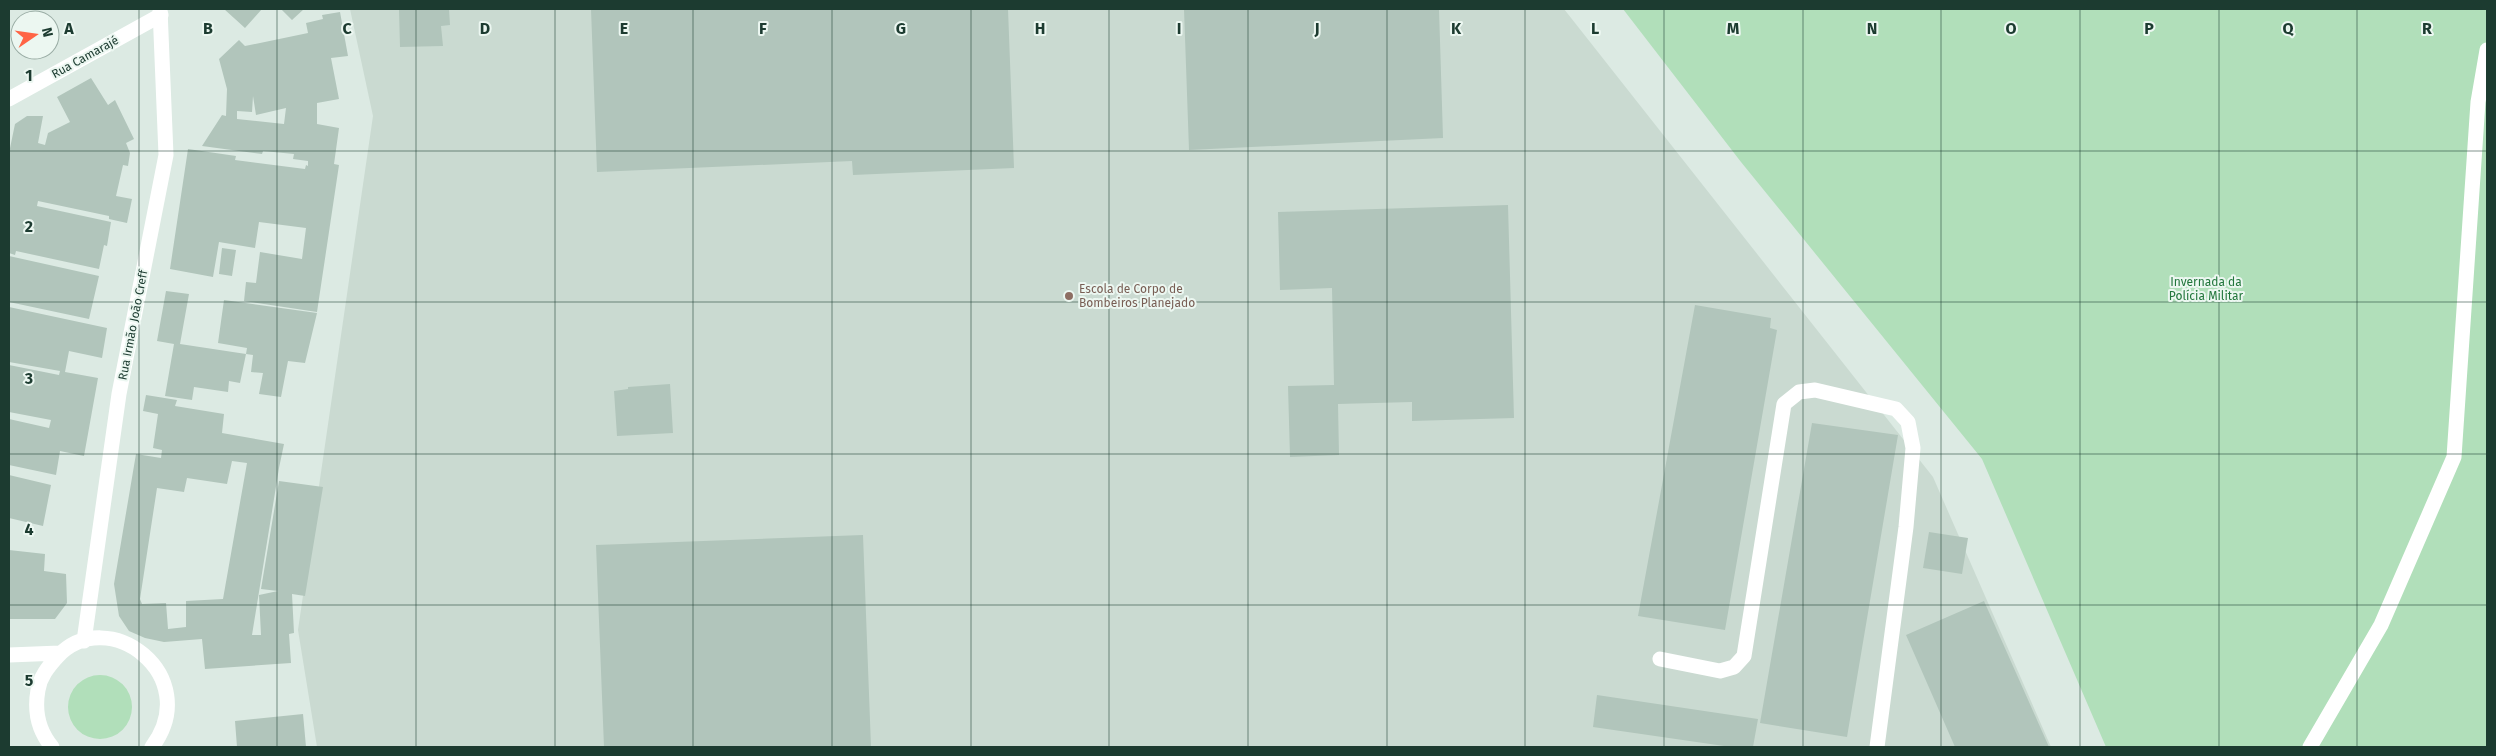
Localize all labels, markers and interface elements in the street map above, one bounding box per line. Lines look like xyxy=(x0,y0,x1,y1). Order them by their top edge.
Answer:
north arrow xyxy=(10,10,60,60)
text: A xyxy=(63,19,74,38)
text: B xyxy=(203,19,213,38)
text: C xyxy=(342,19,352,38)
text: D xyxy=(480,19,490,38)
text: E xyxy=(620,19,628,38)
text: F xyxy=(759,19,767,38)
text: G xyxy=(896,19,906,38)
text: H xyxy=(1035,19,1045,38)
text: I xyxy=(1177,19,1181,38)
text: J xyxy=(1313,19,1320,38)
text: K xyxy=(1451,19,1462,38)
text: L xyxy=(1591,19,1599,38)
text: M xyxy=(1727,19,1740,38)
text: N xyxy=(1867,19,1877,38)
text: O xyxy=(2005,19,2017,38)
text: P xyxy=(2144,19,2154,38)
text: Q xyxy=(2282,19,2294,38)
text: R xyxy=(2422,19,2432,38)
text: N xyxy=(38,26,57,39)
street label: Rua Camarajé xyxy=(49,33,121,81)
text: 1 xyxy=(25,66,33,85)
text: 2 xyxy=(25,217,33,236)
street label: Rua Irmão João Creff xyxy=(115,268,151,381)
park label: Invernada da Polícia Militar xyxy=(2169,275,2244,303)
place label: Escola de Corpo de Bombeiros Planejado xyxy=(1079,282,1195,310)
marker: Escola de Corpo de Bombeiros Planejado xyxy=(1063,290,1075,302)
text: 3 xyxy=(24,369,33,388)
text: 4 xyxy=(24,520,34,539)
text: 5 xyxy=(25,671,34,690)

